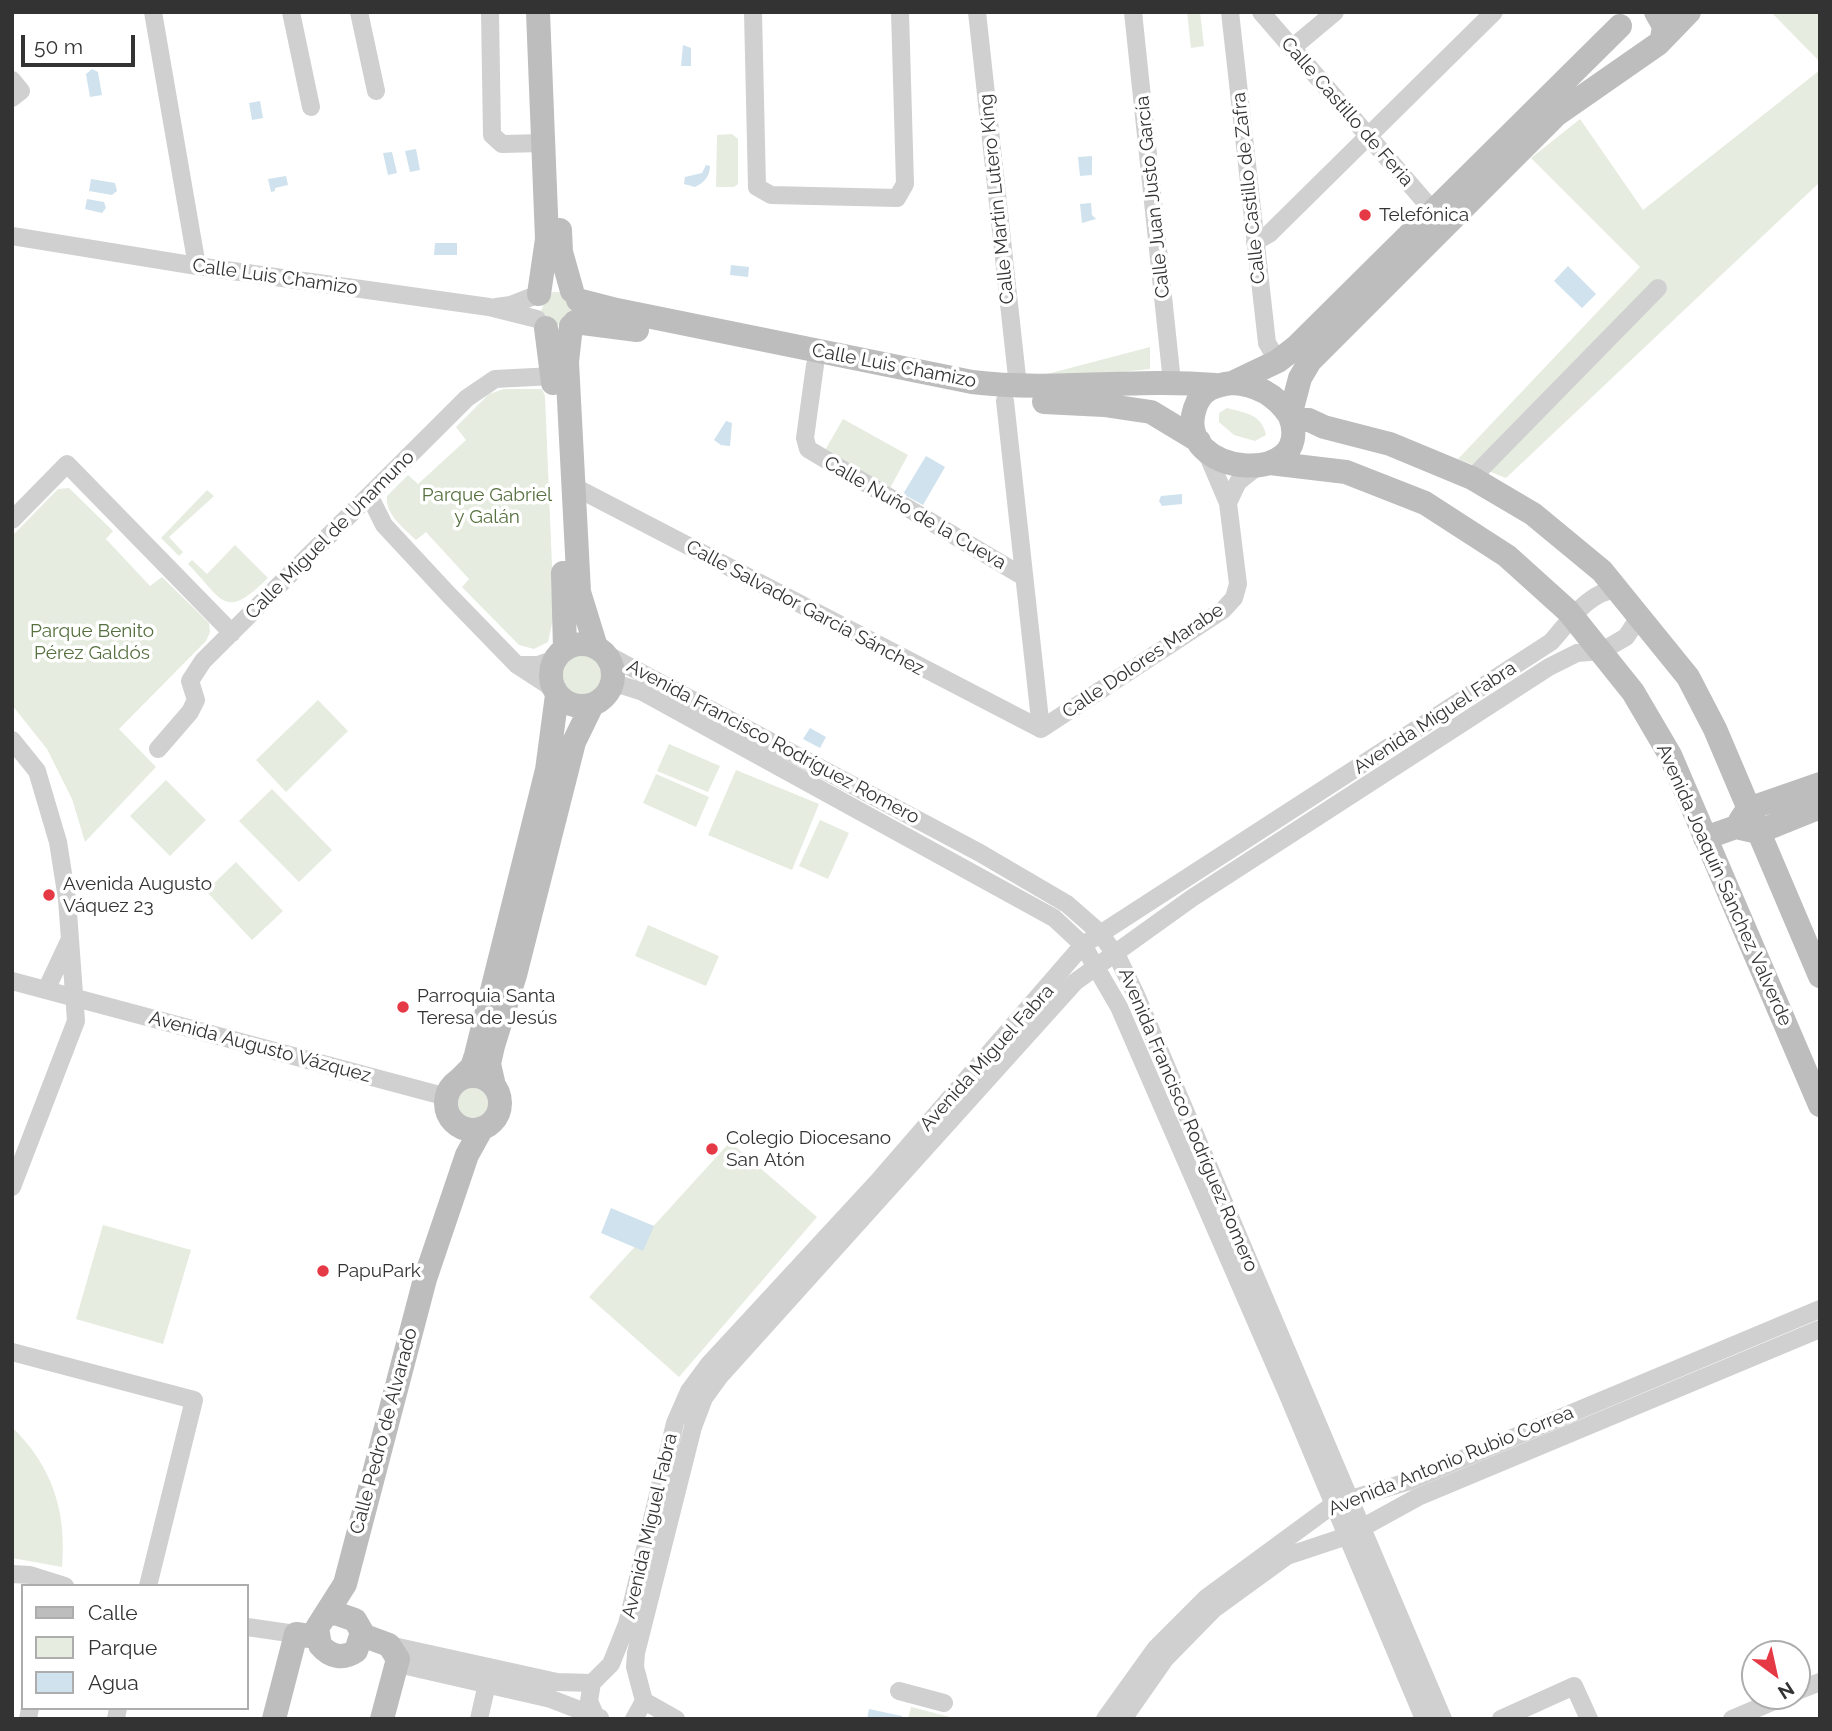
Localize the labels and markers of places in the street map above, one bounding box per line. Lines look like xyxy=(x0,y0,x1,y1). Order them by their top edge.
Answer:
place label: Telefónica xyxy=(1379,204,1469,226)
marker: Telefónica xyxy=(1357,207,1373,223)
place label: Avenida Augusto Váquez 23 xyxy=(63,873,212,917)
marker: Avenida Augusto Váquez 23 xyxy=(41,887,57,903)
place label: Parroquia Santa Teresa de Jesús xyxy=(417,985,557,1029)
marker: Parroquia Santa Teresa de Jesús xyxy=(395,999,411,1015)
place label: Colegio Diocesano San Atón xyxy=(726,1127,891,1171)
marker: Colegio Diocesano San Atón xyxy=(704,1141,720,1157)
place label: PapuPark xyxy=(337,1260,421,1282)
marker: PapuPark xyxy=(315,1263,331,1279)

